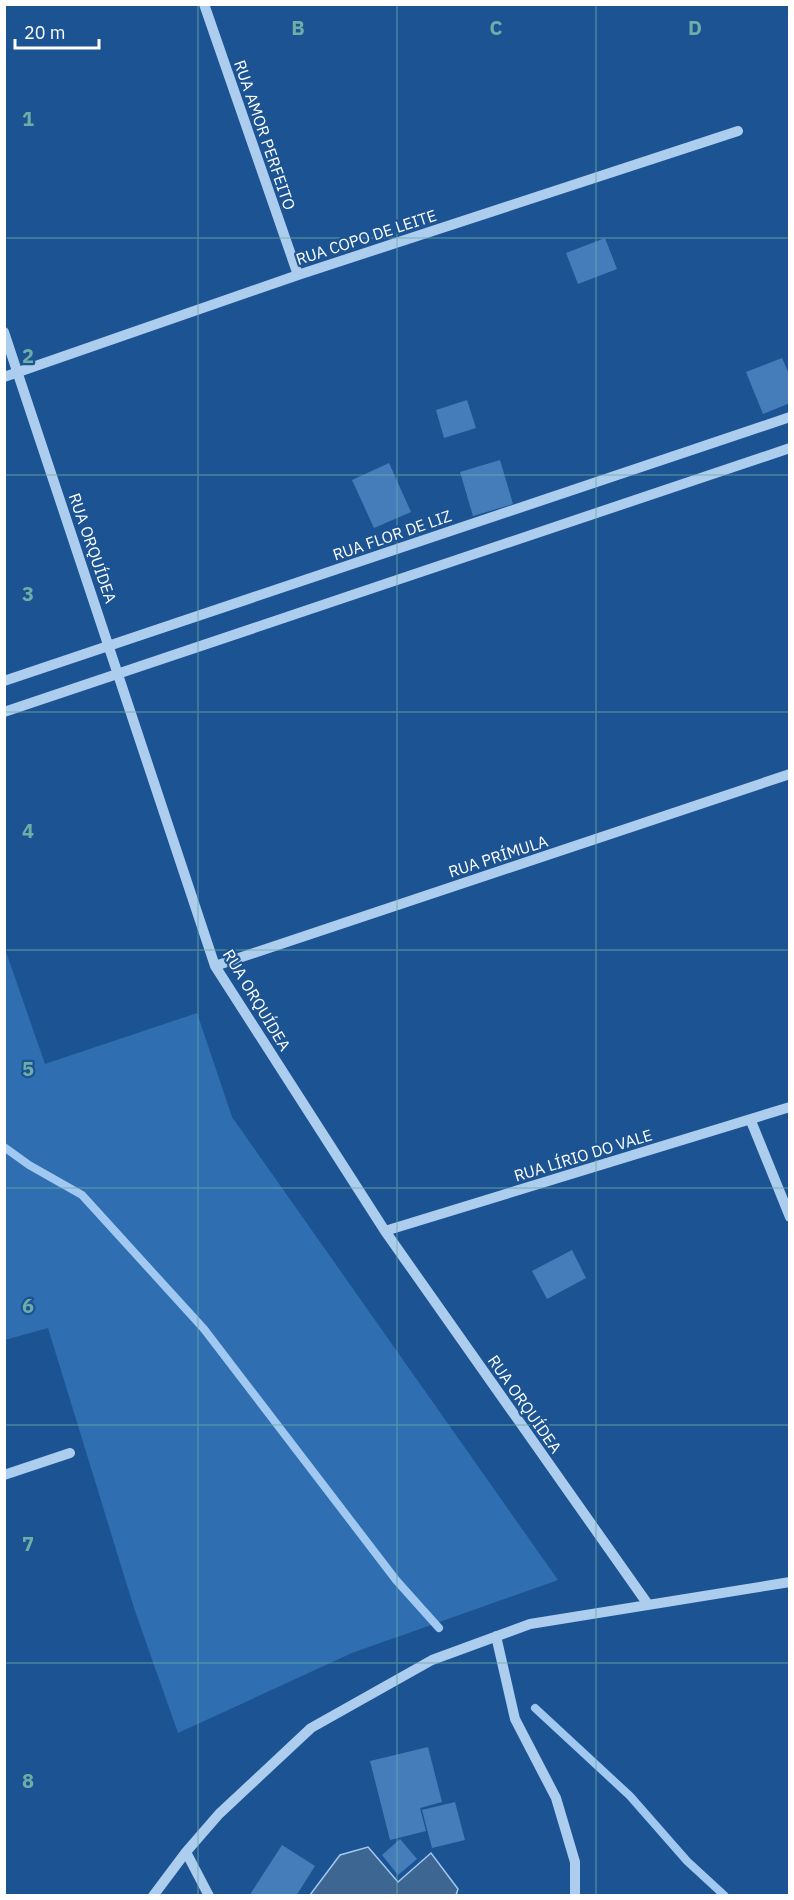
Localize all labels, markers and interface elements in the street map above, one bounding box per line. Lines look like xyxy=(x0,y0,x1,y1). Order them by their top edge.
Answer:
scale bar xyxy=(15,12,99,50)
text: B xyxy=(291,14,305,41)
text: C xyxy=(489,14,503,41)
text: D xyxy=(688,14,702,41)
text: 20 m xyxy=(24,21,66,44)
street label: RUA AMOR PERFEITO xyxy=(230,57,300,213)
text: 1 xyxy=(22,105,34,132)
street label: RUA COPO DE LEITE xyxy=(293,205,439,269)
text: 2 xyxy=(22,342,34,369)
street label: RUA ORQUÍDEA xyxy=(65,490,122,606)
street label: RUA FLOR DE LIZ xyxy=(330,505,454,565)
text: 3 xyxy=(22,580,34,607)
text: 4 xyxy=(22,817,34,844)
street label: RUA PRÍMULA xyxy=(445,830,550,881)
street label: RUA ORQUÍDEA xyxy=(219,945,296,1054)
text: 5 xyxy=(22,1055,34,1082)
street label: RUA LÍRIO DO VALE xyxy=(511,1124,655,1186)
text: 6 xyxy=(22,1292,34,1319)
street label: RUA ORQUÍDEA xyxy=(484,1351,567,1457)
text: 7 xyxy=(22,1530,34,1557)
text: 8 xyxy=(22,1767,34,1794)

